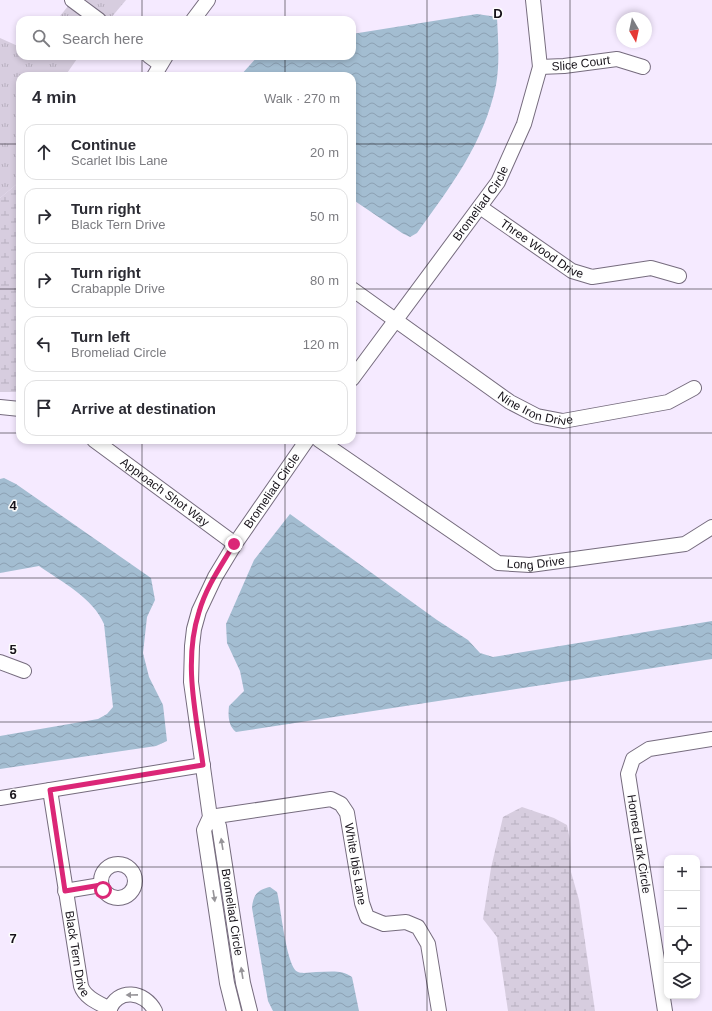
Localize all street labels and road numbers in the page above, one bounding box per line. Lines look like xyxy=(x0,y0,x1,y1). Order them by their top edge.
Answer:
street label: Slice Court xyxy=(551,53,612,74)
street label: Bromeliad Circle xyxy=(450,163,511,243)
street label: Three Wood Drive xyxy=(498,216,585,281)
street label: Nine Iron Drive xyxy=(495,389,574,428)
street label: Bromeliad Circle xyxy=(241,450,303,531)
street label: Approach Shot Way xyxy=(118,455,212,529)
street label: Long Drive xyxy=(506,553,566,572)
street label: Horned Lark Circle xyxy=(624,793,654,895)
street label: White Ibis Lane xyxy=(342,822,369,906)
street label: Bromeliad Circle xyxy=(219,868,246,957)
street label: Black Tern Drive xyxy=(62,910,93,1000)

